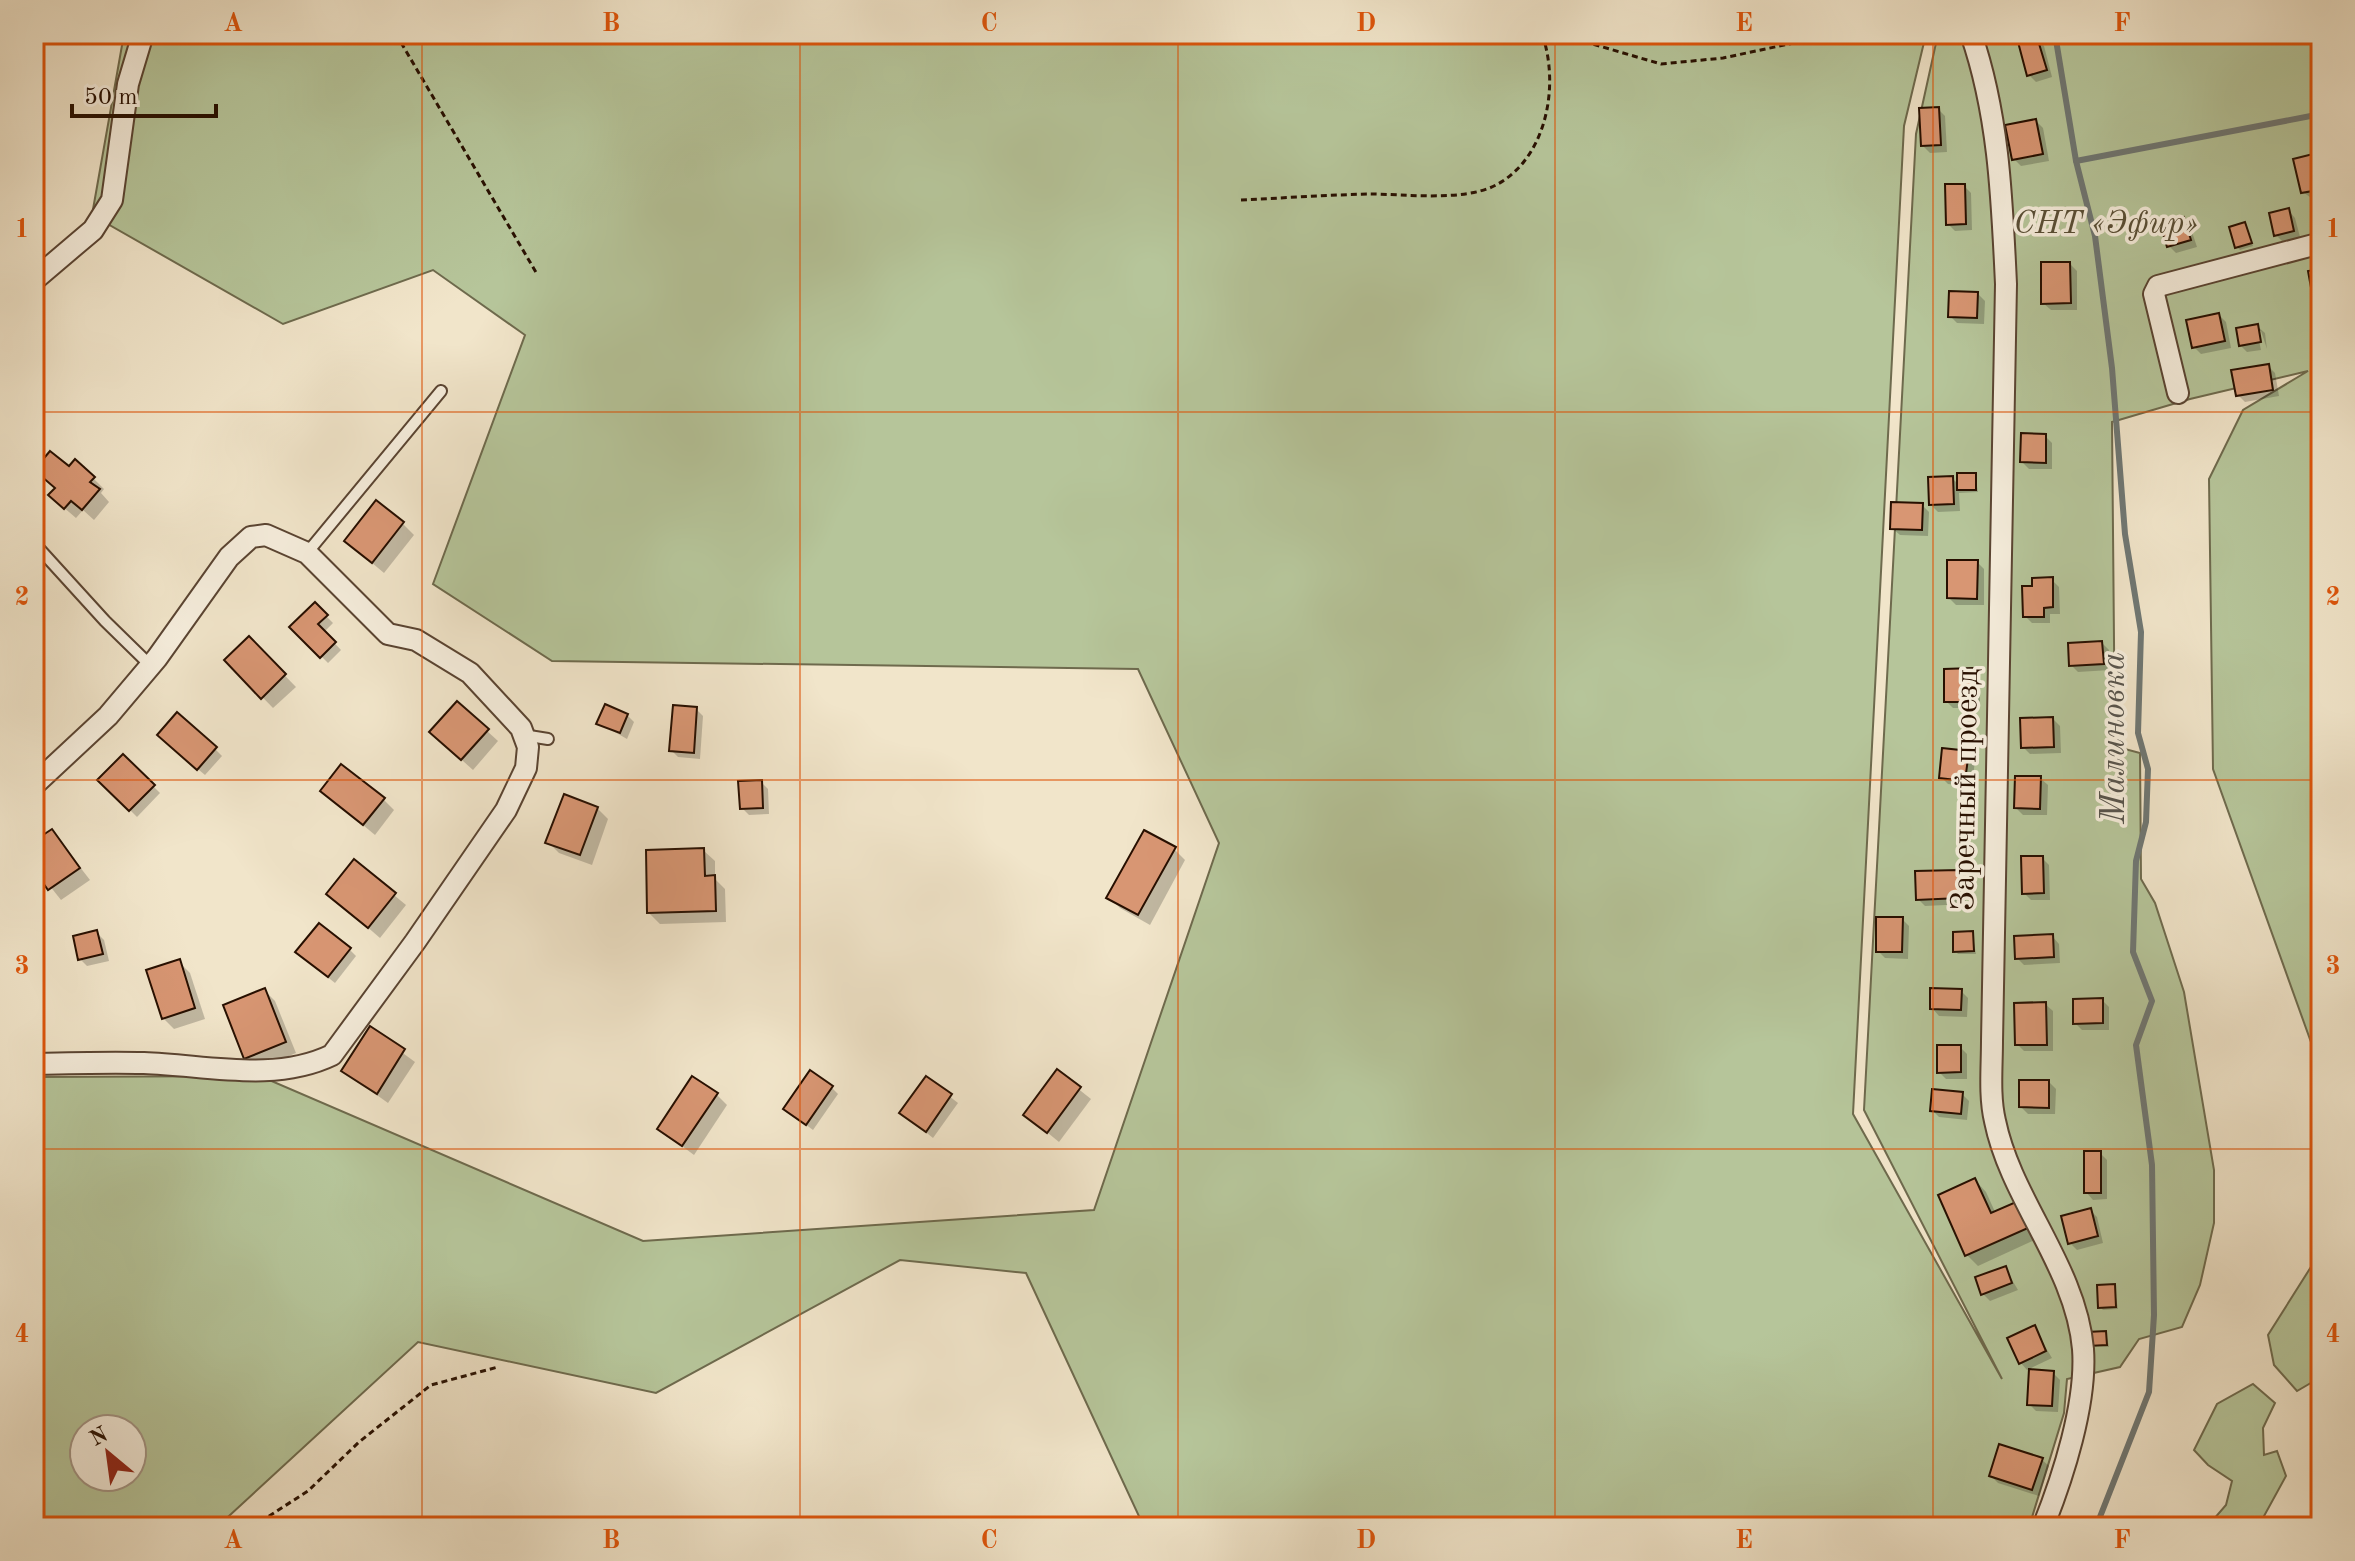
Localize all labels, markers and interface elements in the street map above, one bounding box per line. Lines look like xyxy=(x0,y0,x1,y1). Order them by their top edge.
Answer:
text: A xyxy=(223,11,243,37)
text: B xyxy=(602,11,620,37)
text: C xyxy=(980,11,998,37)
text: D xyxy=(1356,11,1376,37)
text: E xyxy=(1735,11,1753,37)
text: F xyxy=(2113,11,2131,37)
scale bar xyxy=(72,68,216,118)
text: 50 m xyxy=(84,86,138,110)
park label: СНТ «Эфир» xyxy=(2014,209,2198,241)
text: 1 xyxy=(14,217,30,243)
text: 1 xyxy=(2325,217,2341,243)
text: 2 xyxy=(14,585,30,611)
text: 2 xyxy=(2325,585,2341,611)
water label: Малиновка xyxy=(2098,652,2132,825)
street label: Заречный проезд xyxy=(1949,668,1985,911)
text: 3 xyxy=(14,954,30,980)
text: 3 xyxy=(2325,954,2341,980)
text: 4 xyxy=(14,1322,30,1348)
text: 4 xyxy=(2325,1322,2341,1348)
north arrow xyxy=(68,1413,148,1493)
text: N xyxy=(87,1423,112,1451)
text: A xyxy=(223,1528,243,1554)
text: B xyxy=(602,1528,620,1554)
text: C xyxy=(980,1528,998,1554)
text: D xyxy=(1356,1528,1376,1554)
text: E xyxy=(1735,1528,1753,1554)
text: F xyxy=(2113,1528,2131,1554)

